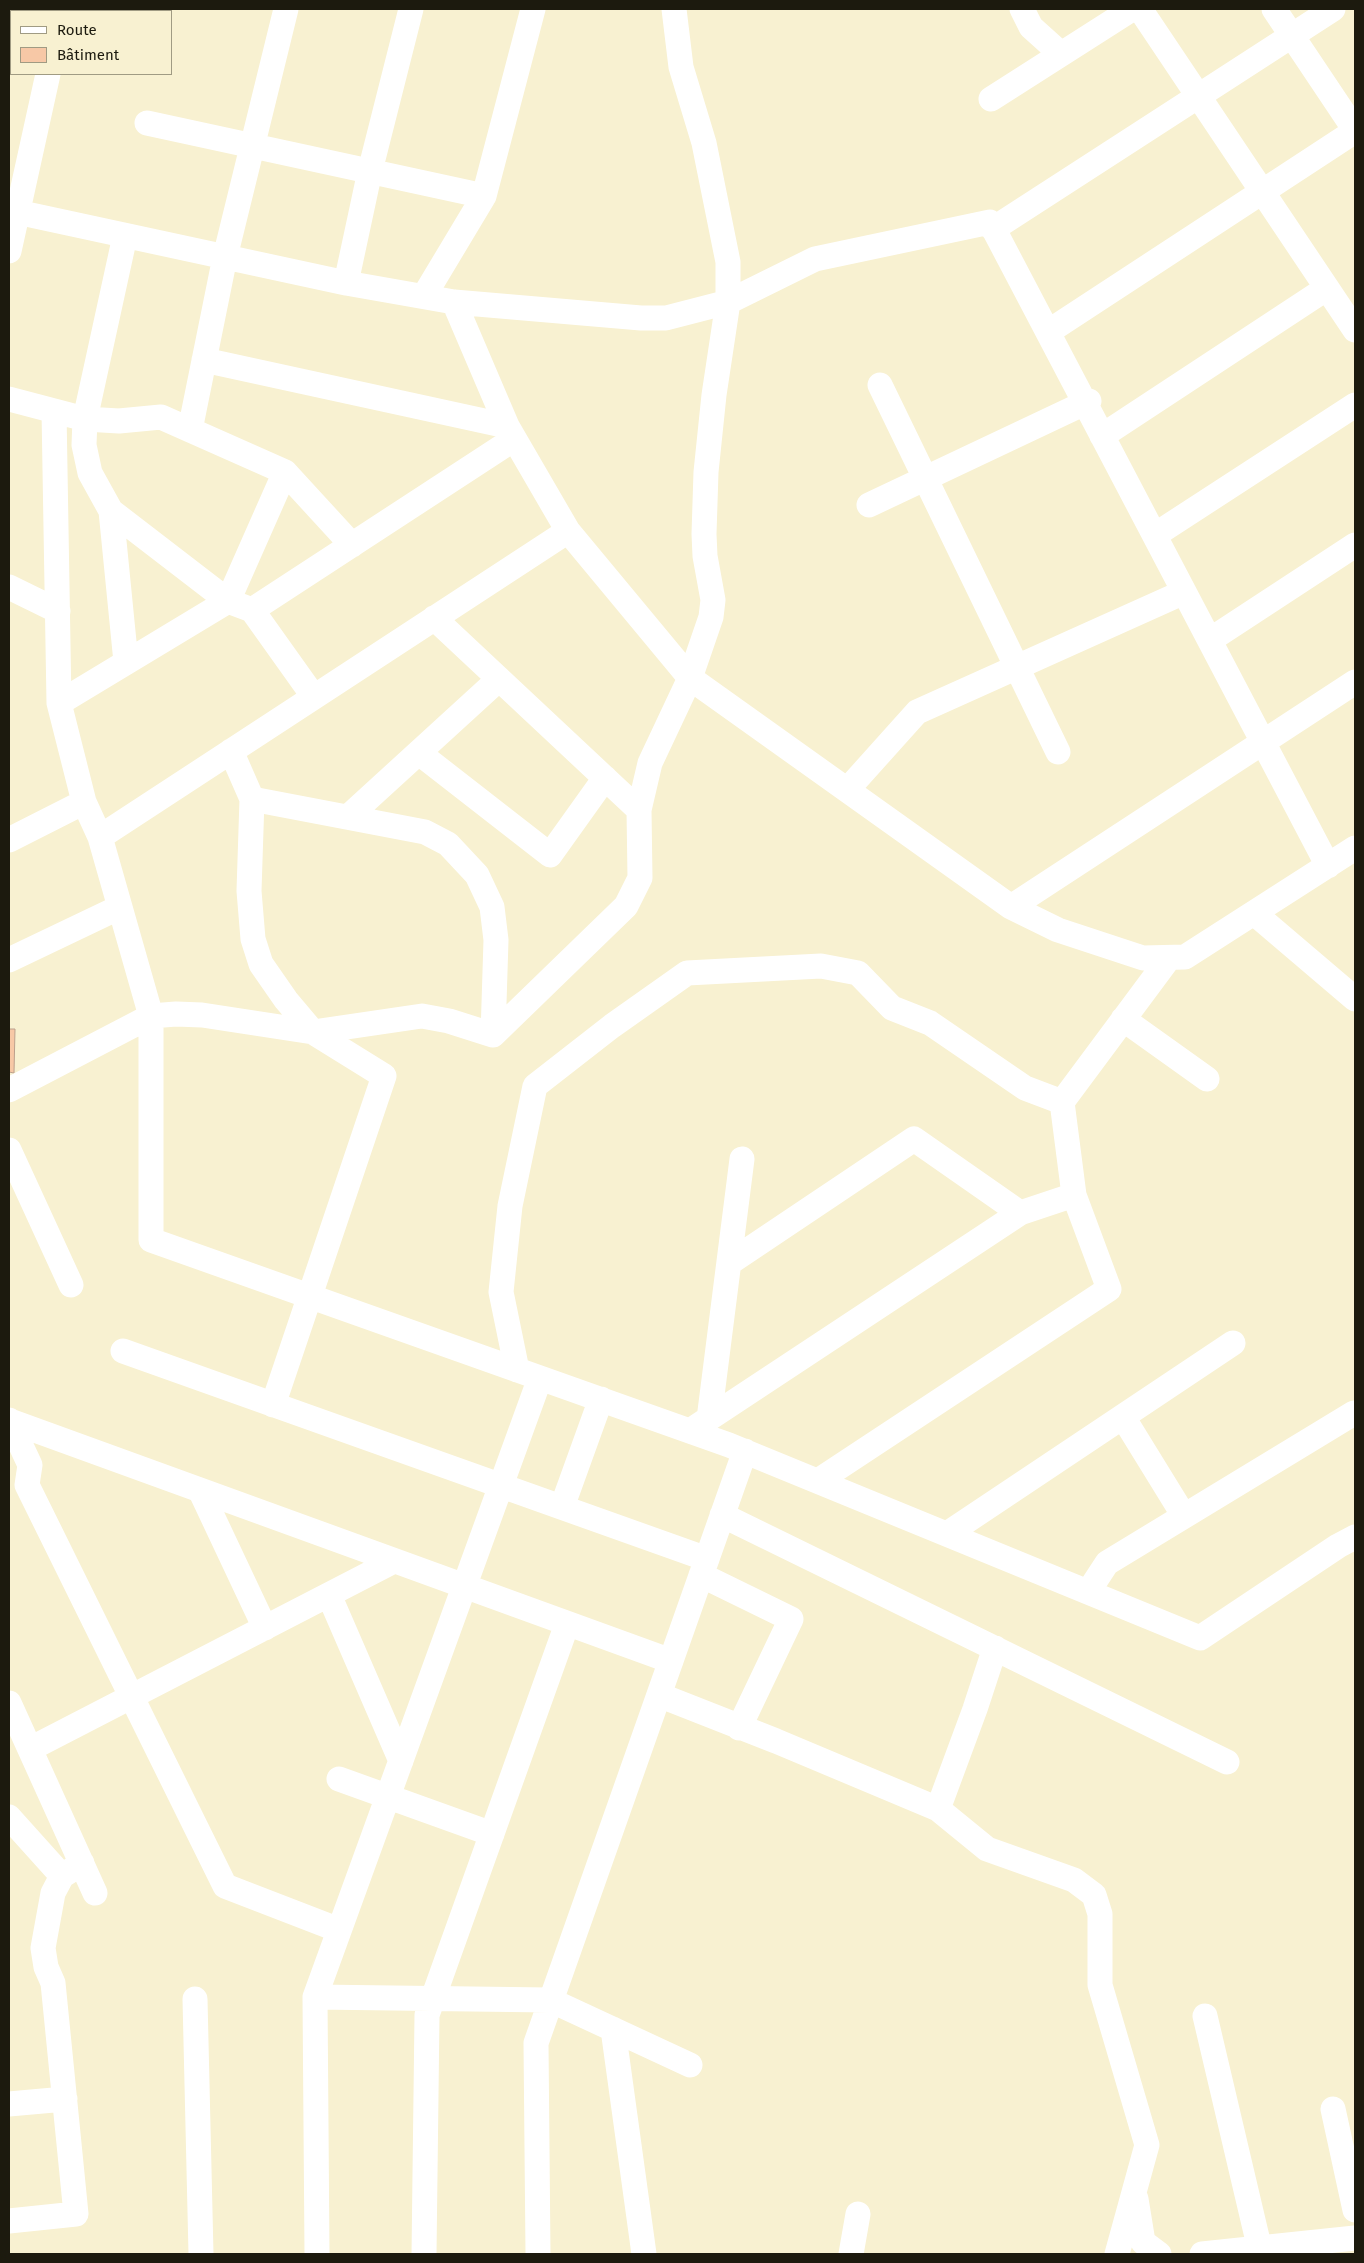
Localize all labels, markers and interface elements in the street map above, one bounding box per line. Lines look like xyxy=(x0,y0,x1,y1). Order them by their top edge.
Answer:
legend xyxy=(10,10,172,75)
text: Route xyxy=(57,21,97,39)
text: Bâtiment xyxy=(57,46,119,64)

